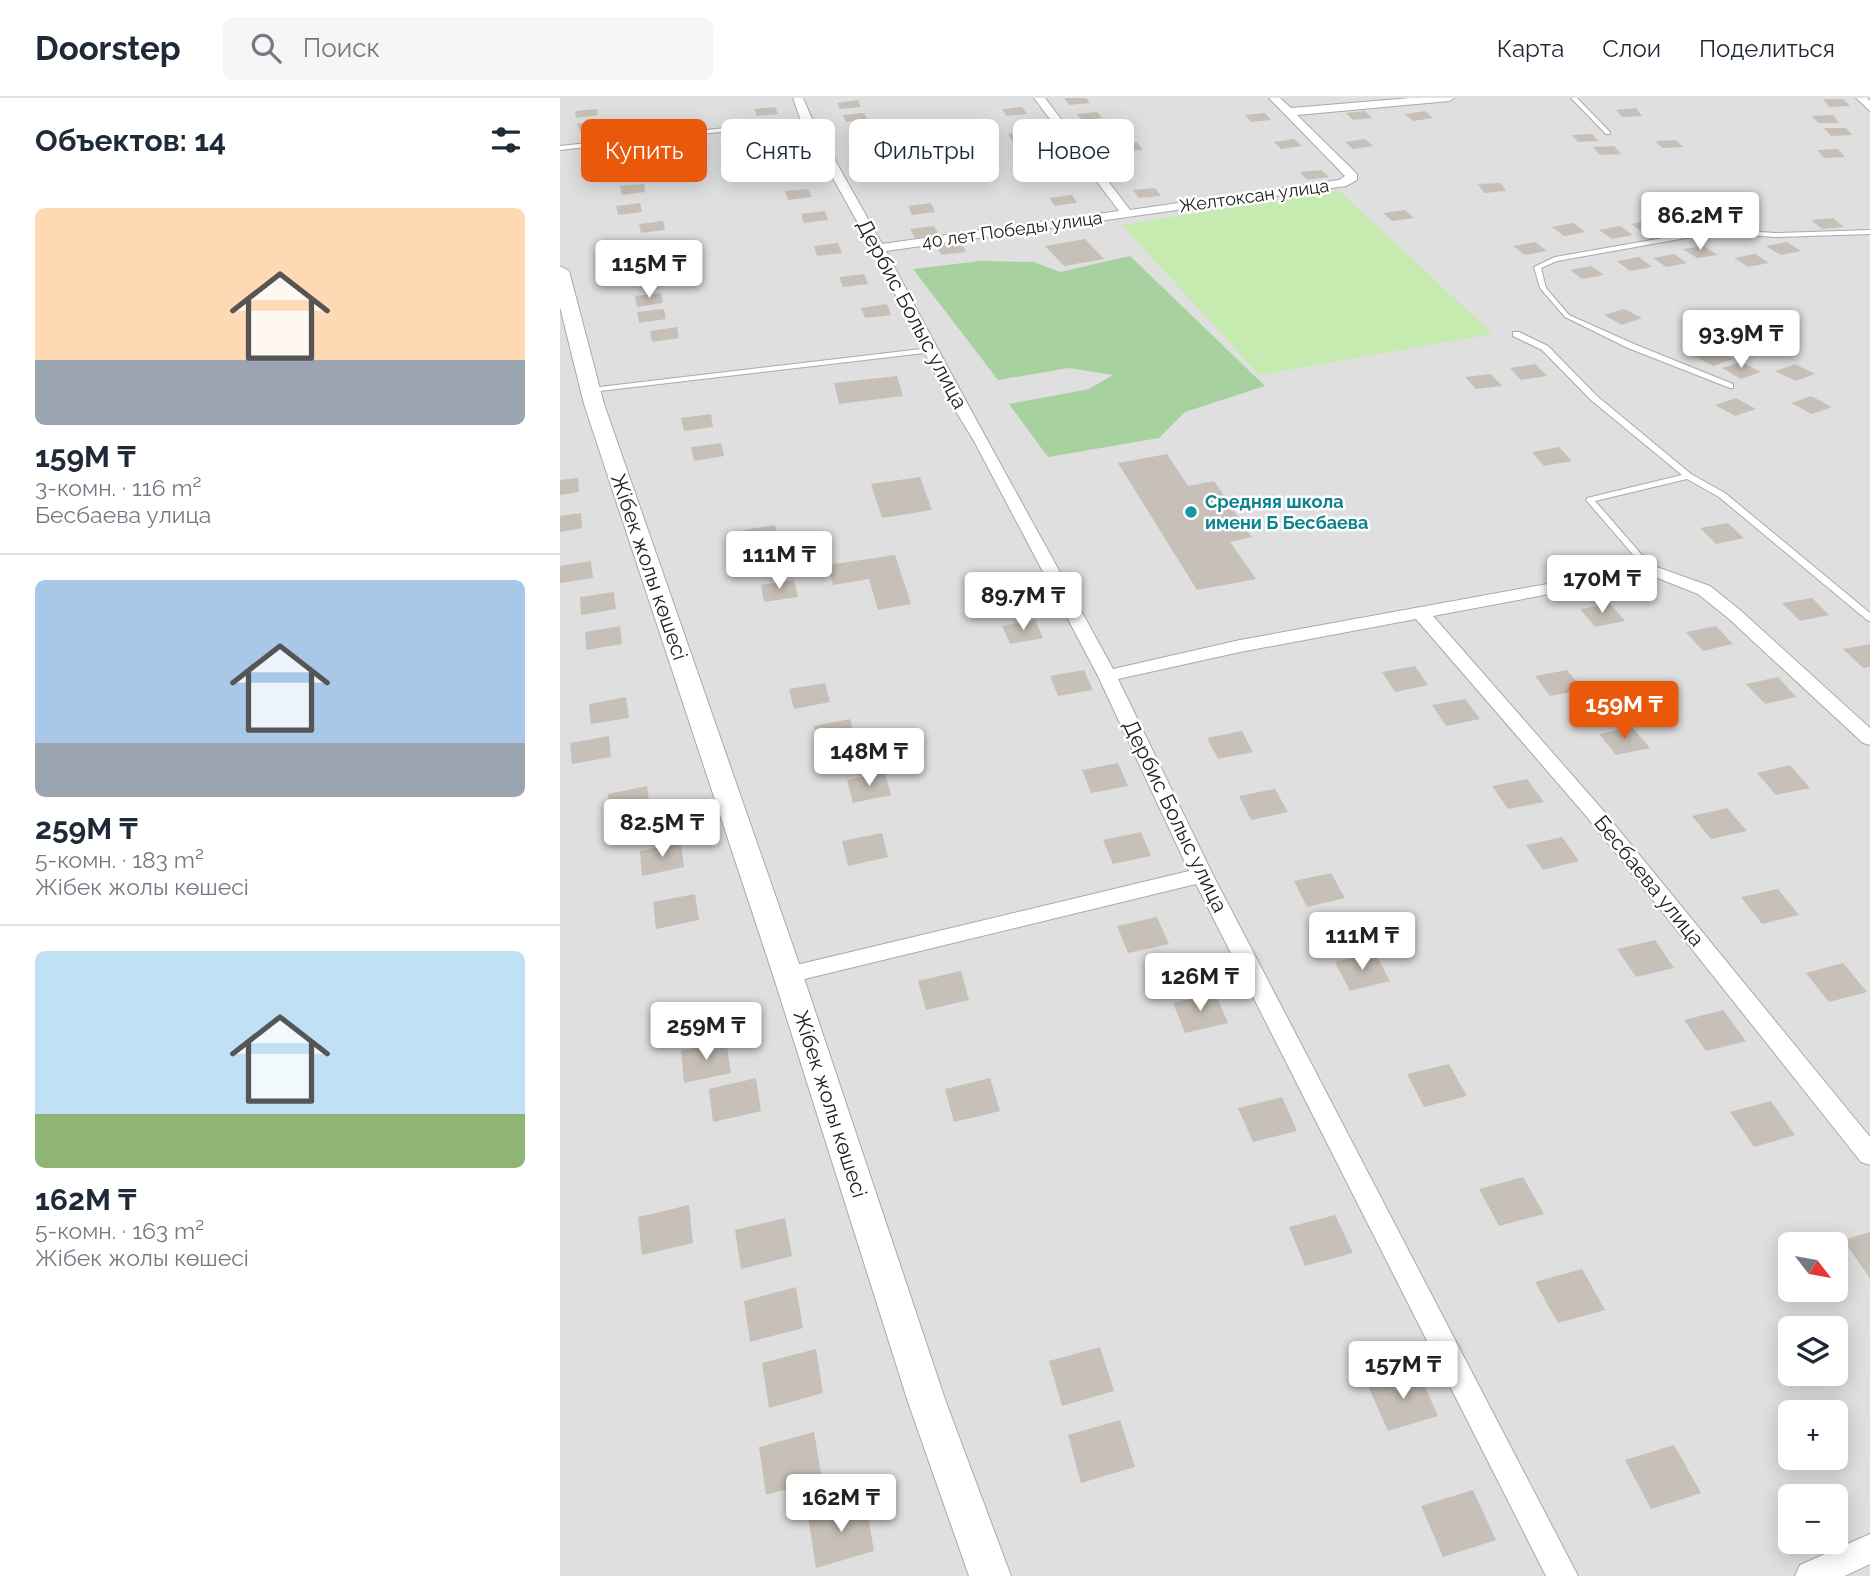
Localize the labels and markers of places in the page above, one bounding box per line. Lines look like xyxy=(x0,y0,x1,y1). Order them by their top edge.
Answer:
pin: 86.2M ₸ xyxy=(1635,192,1765,252)
pin: 115M ₸ xyxy=(592,240,706,300)
pin: 93.9M ₸ xyxy=(1676,310,1806,370)
place label: Средняя школа имени Б Бесбаева xyxy=(1205,491,1368,533)
marker: Средняя школа имени Б Бесбаева xyxy=(1183,504,1199,520)
pin: 111M ₸ xyxy=(722,532,836,591)
pin: 170M ₸ xyxy=(1545,556,1659,615)
pin: 89.7M ₸ xyxy=(958,573,1088,632)
pin: 159M ₸ xyxy=(1567,682,1681,741)
pin: 148M ₸ xyxy=(812,728,926,788)
pin: 82.5M ₸ xyxy=(597,800,727,859)
pin: 111M ₸ xyxy=(1305,912,1419,972)
pin: 126M ₸ xyxy=(1143,954,1257,1013)
pin: 259M ₸ xyxy=(649,1002,763,1062)
pin: 157M ₸ xyxy=(1346,1342,1460,1401)
pin: 162M ₸ xyxy=(784,1474,898,1534)

